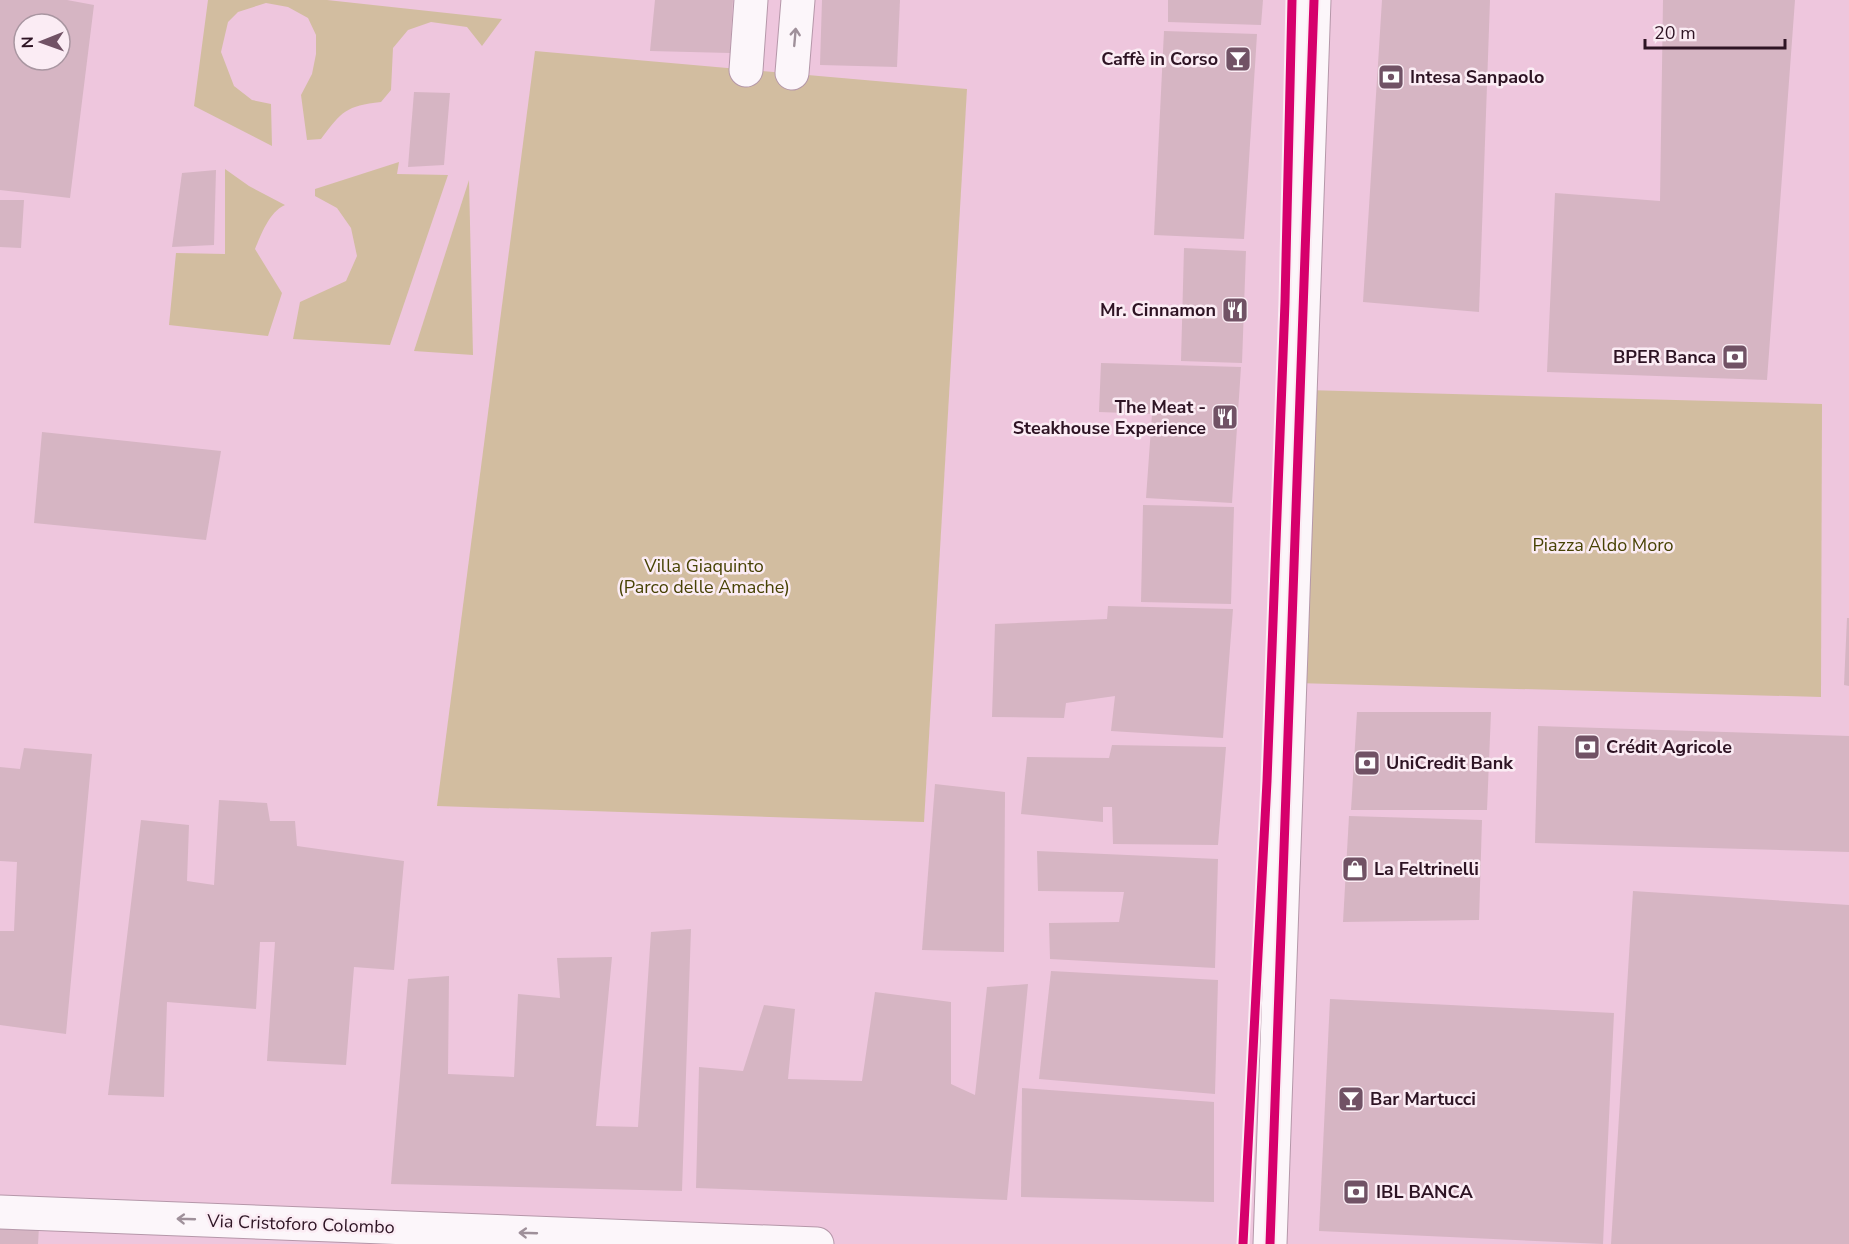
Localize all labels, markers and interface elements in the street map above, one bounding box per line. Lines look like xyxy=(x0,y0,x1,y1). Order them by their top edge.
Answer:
north arrow xyxy=(12,12,72,72)
scale bar xyxy=(1645,12,1784,50)
text: 20 m xyxy=(1654,21,1696,45)
one-way arrow xyxy=(789,27,800,47)
text: N xyxy=(17,36,39,48)
bar icon: Caffè in Corso xyxy=(1223,44,1253,74)
place label: Caffè in Corso xyxy=(1101,47,1218,71)
bank icon: Intesa Sanpaolo xyxy=(1376,62,1406,92)
place label: Intesa Sanpaolo xyxy=(1410,65,1544,89)
restaurant icon: Mr. Cinnamon xyxy=(1220,295,1250,325)
place label: Mr. Cinnamon xyxy=(1100,298,1216,322)
bank icon: BPER Banca xyxy=(1720,342,1750,372)
place label: BPER Banca xyxy=(1613,345,1716,369)
place label: The Meat - Steakhouse Experience xyxy=(1013,395,1206,440)
restaurant icon: The Meat - Steakhouse Experience xyxy=(1210,402,1240,432)
park label: Piazza Aldo Moro xyxy=(1532,533,1674,557)
park label: Villa Giaquinto (Parco delle Amache) xyxy=(618,554,790,599)
bank icon: Crédit Agricole xyxy=(1572,732,1602,762)
place label: Crédit Agricole xyxy=(1606,735,1732,759)
bank icon: UniCredit Bank xyxy=(1352,748,1382,778)
place label: UniCredit Bank xyxy=(1386,751,1513,775)
shop icon: La Feltrinelli xyxy=(1340,854,1370,884)
place label: La Feltrinelli xyxy=(1374,857,1479,881)
bar icon: Bar Martucci xyxy=(1336,1084,1366,1114)
place label: Bar Martucci xyxy=(1370,1087,1476,1111)
bank icon: IBL BANCA xyxy=(1341,1177,1371,1207)
place label: IBL BANCA xyxy=(1376,1180,1474,1204)
street label: Via Cristoforo Colombo xyxy=(206,1209,395,1239)
one-way arrow xyxy=(177,1213,197,1225)
one-way arrow xyxy=(518,1227,538,1238)

